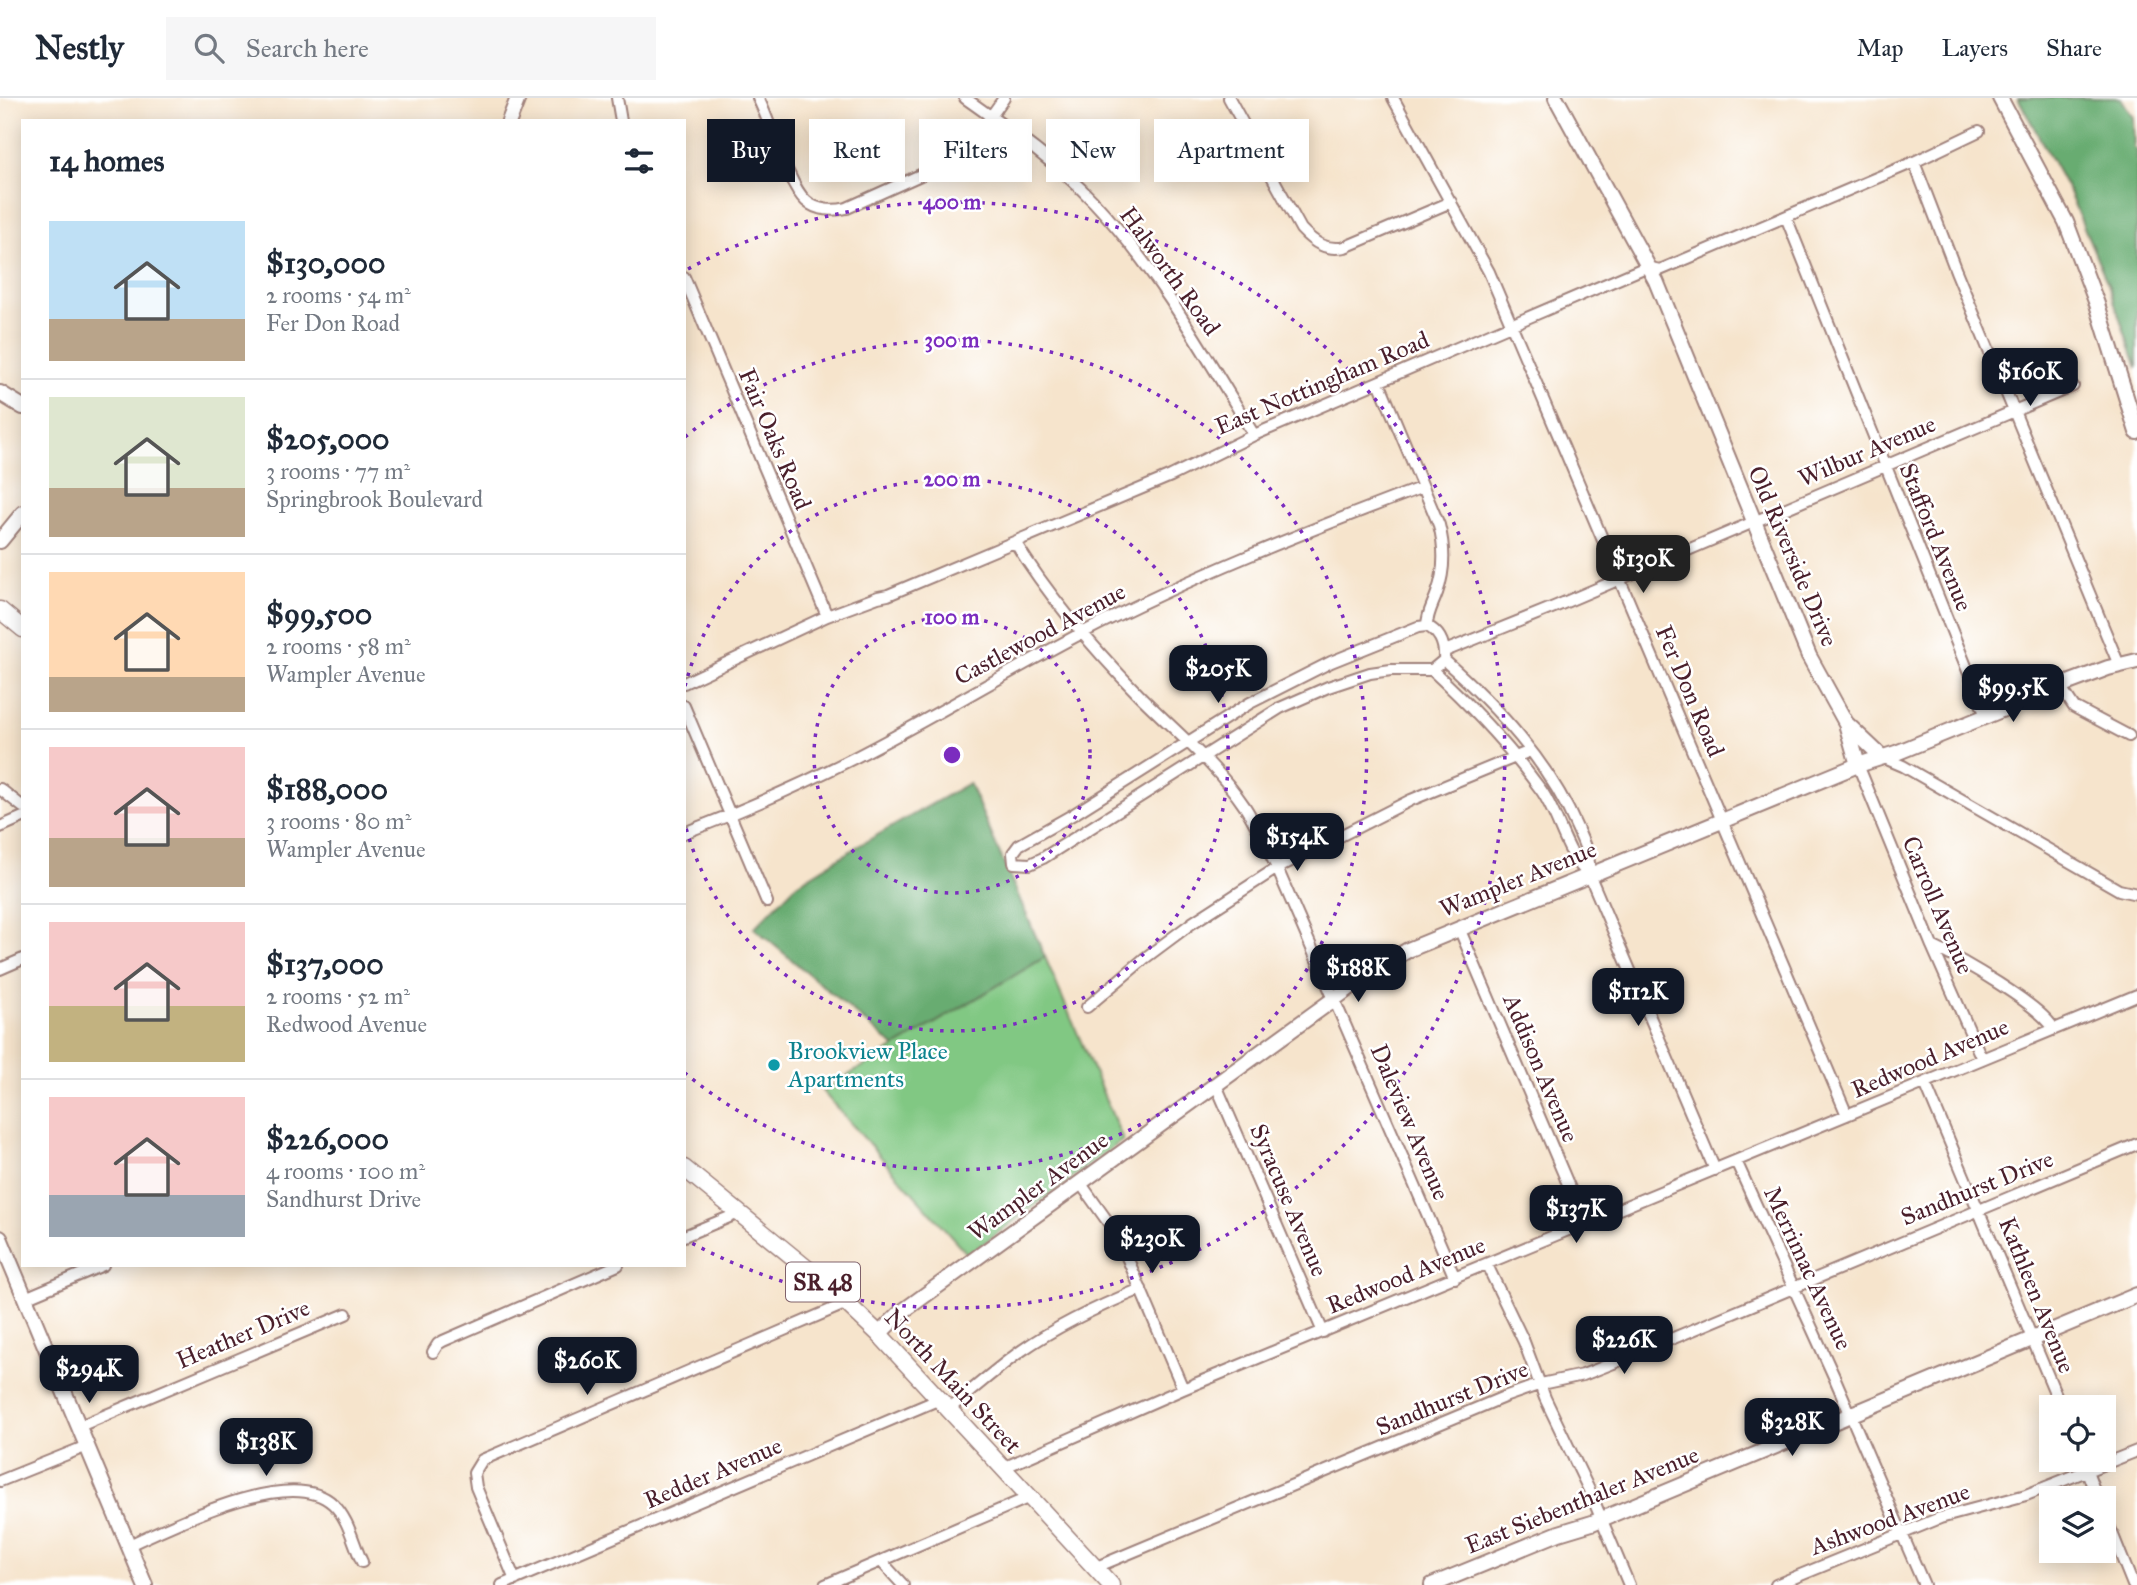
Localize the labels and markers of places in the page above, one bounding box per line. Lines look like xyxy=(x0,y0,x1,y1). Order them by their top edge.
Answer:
pin: $160K xyxy=(1981,348,2079,408)
pin: $130K xyxy=(1594,536,1692,595)
pin: $205K xyxy=(1169,646,1267,705)
pin: $99.5K xyxy=(1956,664,2070,724)
centre of rings xyxy=(940,743,964,767)
pin: $154K xyxy=(1248,814,1346,873)
pin: $188K xyxy=(1309,944,1407,1004)
pin: $112K xyxy=(1589,968,1687,1028)
place label: Brookview Place Apartments xyxy=(787,1036,948,1094)
marker: Brookview Place Apartments xyxy=(766,1057,782,1073)
pin: $137K xyxy=(1527,1186,1625,1245)
pin: $230K xyxy=(1103,1216,1201,1275)
pin: $226K xyxy=(1575,1316,1673,1376)
pin: $260K xyxy=(538,1338,636,1397)
pin: $294K xyxy=(40,1346,138,1405)
pin: $328K xyxy=(1743,1398,1841,1458)
pin: $138K xyxy=(217,1418,315,1478)

